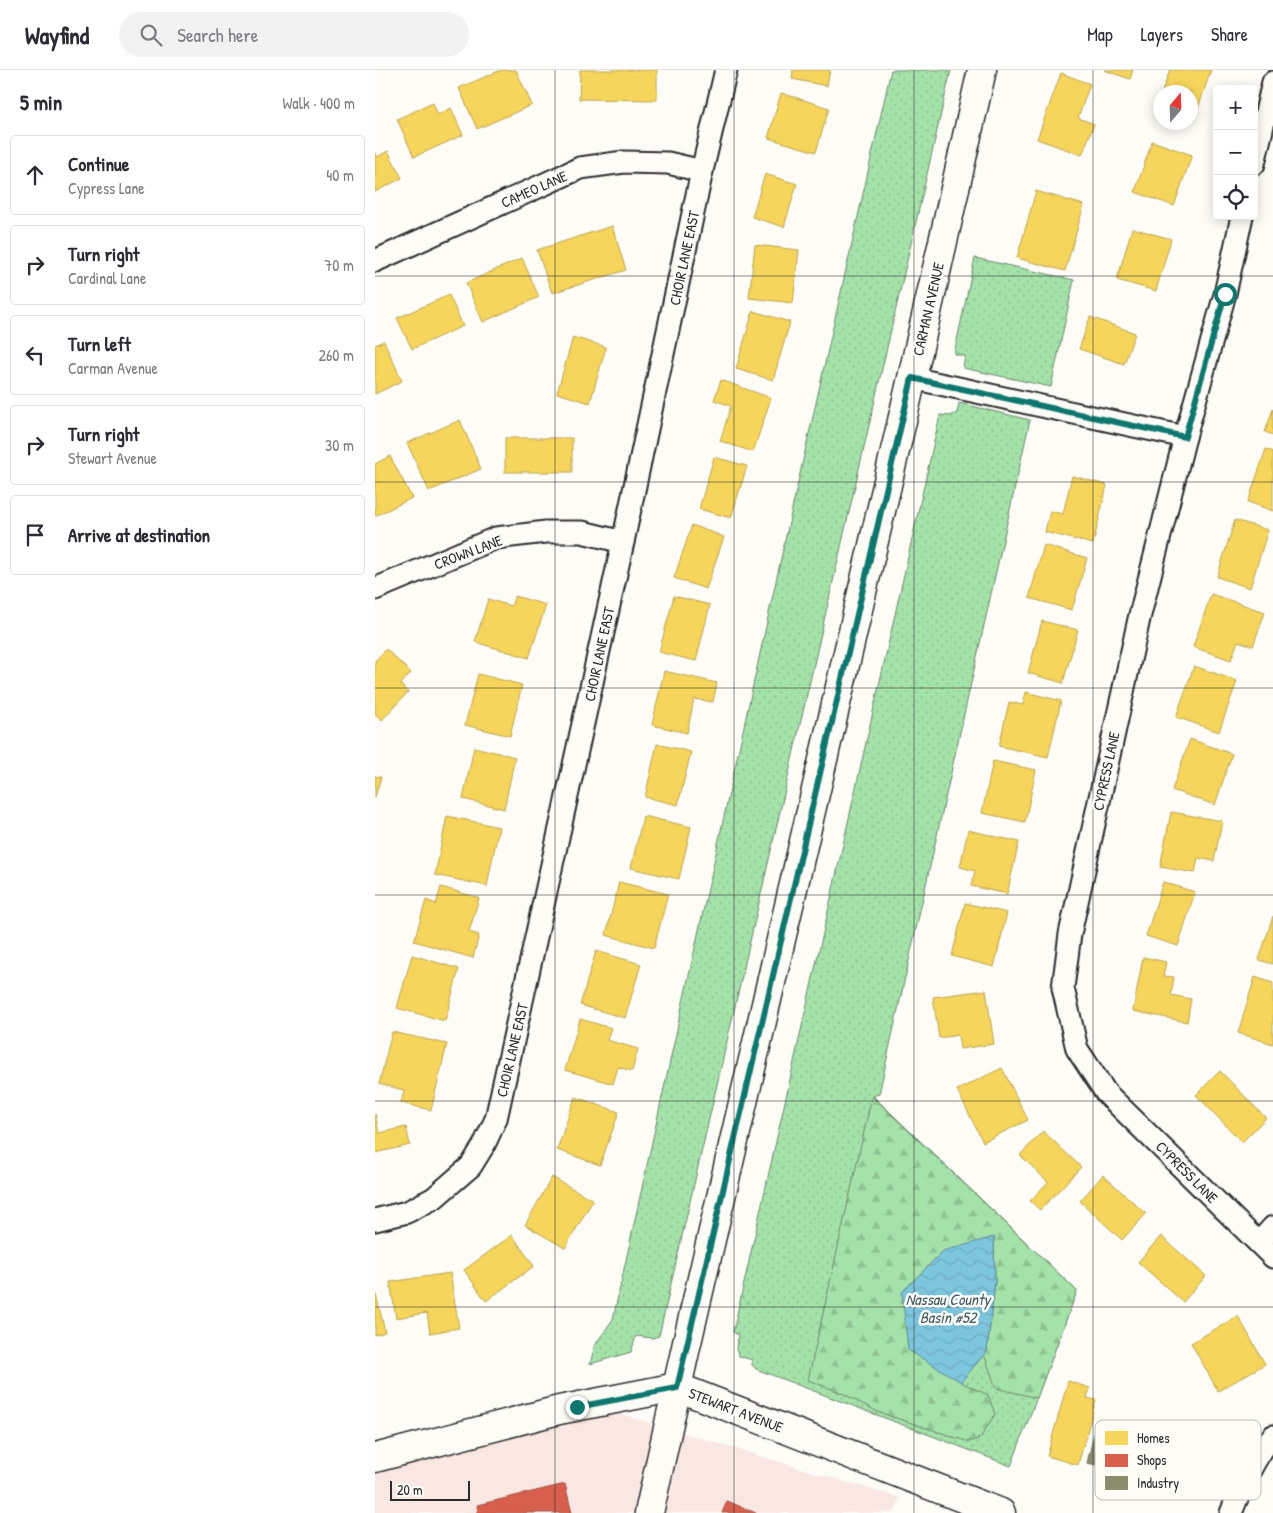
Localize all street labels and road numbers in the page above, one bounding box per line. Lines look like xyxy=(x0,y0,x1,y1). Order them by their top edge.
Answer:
street label: CAMEO LANE xyxy=(498,165,571,213)
street label: CHOIR LANE EAST xyxy=(664,208,704,307)
street label: CARMAN AVENUE xyxy=(907,260,949,358)
street label: CROWN LANE xyxy=(431,529,506,575)
street label: CHOIR LANE EAST xyxy=(579,604,619,703)
street label: CYPRESS LANE xyxy=(1087,729,1125,812)
street label: CHOIR LANE EAST xyxy=(491,1000,533,1099)
street label: CYPRESS LANE xyxy=(1151,1136,1223,1208)
street label: STEWART AVENUE xyxy=(686,1382,787,1438)

